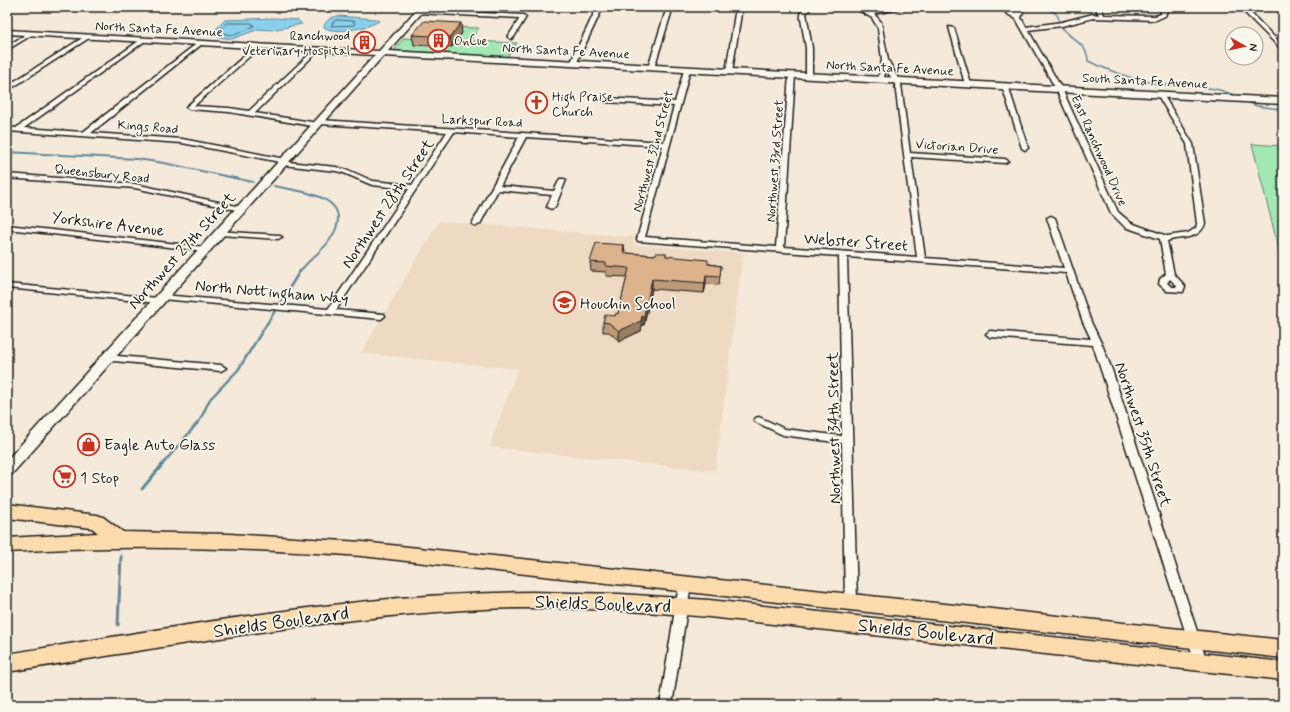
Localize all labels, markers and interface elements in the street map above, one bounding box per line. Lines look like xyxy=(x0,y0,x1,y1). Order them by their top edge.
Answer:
street label: North Santa Fe Avenue xyxy=(95,18,223,41)
north arrow xyxy=(1224,26,1264,66)
building icon: OnCue xyxy=(425,27,451,53)
place label: Ranchwood Veterinary Hospital xyxy=(242,28,350,60)
building icon: Ranchwood Veterinary Hospital xyxy=(352,29,378,55)
place label: OnCue xyxy=(454,33,488,50)
street label: North Santa Fe Avenue xyxy=(502,40,630,63)
text: N xyxy=(1245,43,1260,52)
street label: North Santa Fe Avenue xyxy=(826,57,954,80)
street label: South Santa Fe Avenue xyxy=(1082,70,1208,93)
place label: High Praise Church xyxy=(552,89,613,121)
street label: Northwest 32nd Street xyxy=(629,89,678,214)
church icon: High Praise Church xyxy=(524,90,550,116)
street label: East Ranchwood Drive xyxy=(1066,92,1131,209)
street label: Northwest 33rd Street xyxy=(763,99,788,223)
street label: Larkspur Road xyxy=(441,111,523,132)
street label: Kings Road xyxy=(117,117,179,139)
street label: Northwest 28th Street xyxy=(337,135,440,273)
street label: Victorian Drive xyxy=(915,136,999,159)
street label: Queensbury Road xyxy=(54,161,150,188)
street label: Northwest 27th Street xyxy=(124,187,241,314)
street label: Yorkshire Avenue xyxy=(50,207,166,242)
street label: Webster Street xyxy=(803,228,909,257)
street label: North Nottingham Way xyxy=(194,275,350,311)
school or university icon: Houchin School xyxy=(551,290,577,316)
place label: Houchin School xyxy=(580,294,676,315)
street label: Northwest 34th Street xyxy=(823,351,846,504)
street label: Northwest 35th Street xyxy=(1109,359,1176,510)
shop icon: Eagle Auto Glass xyxy=(75,431,101,457)
place label: Eagle Auto Glass xyxy=(104,435,215,456)
supermarket icon: 1 Stop xyxy=(52,464,78,490)
place label: 1 Stop xyxy=(80,468,119,489)
street label: Shields Boulevard xyxy=(534,590,672,619)
street label: Shields Boulevard xyxy=(212,601,351,644)
street label: Shields Boulevard xyxy=(857,613,995,652)

